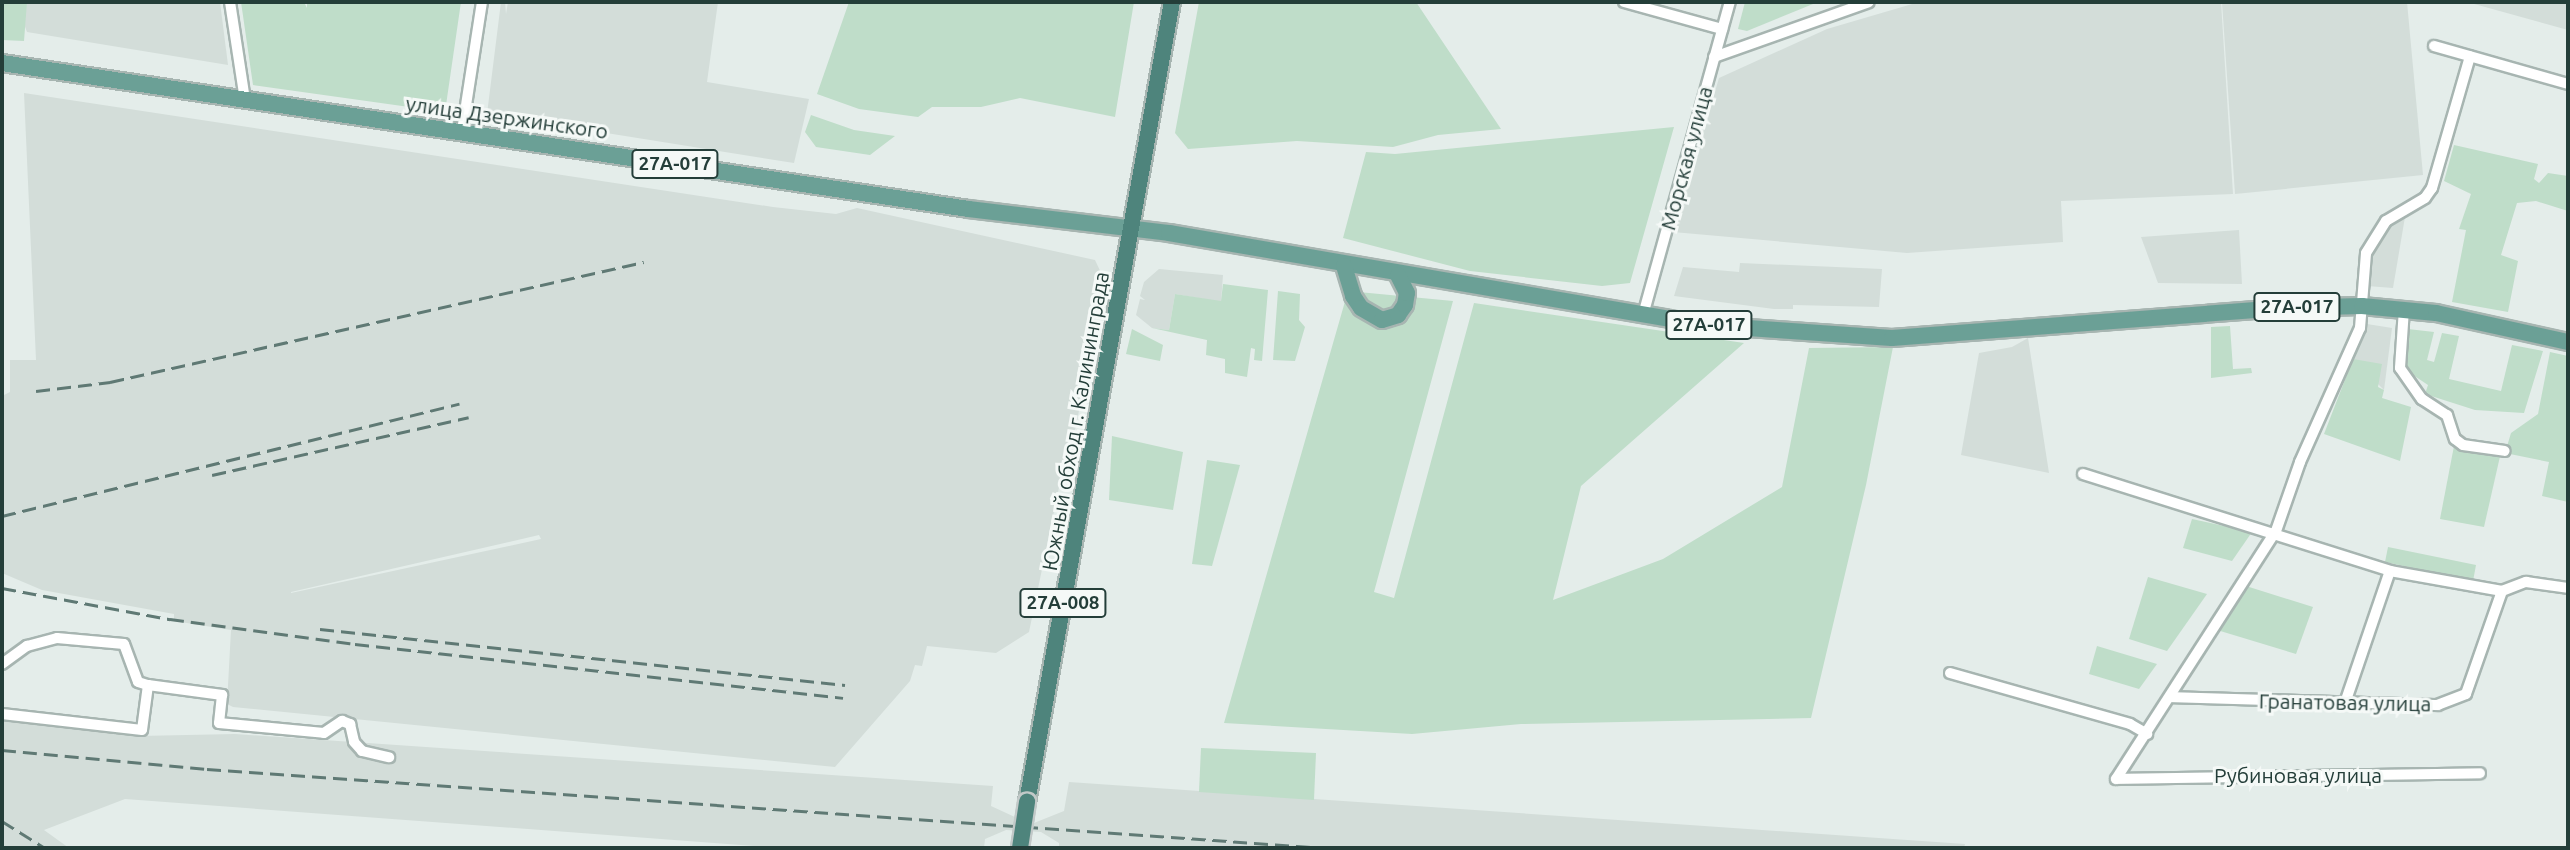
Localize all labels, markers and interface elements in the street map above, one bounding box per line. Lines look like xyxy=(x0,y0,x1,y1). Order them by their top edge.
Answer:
street label: Морская улица xyxy=(1655,83,1717,233)
street label: улица Дзержинского xyxy=(404,90,610,144)
road number: 27А-017 xyxy=(631,148,719,180)
street label: Южный обход г. Калининграда xyxy=(1036,269,1114,573)
road number: 27А-017 xyxy=(2253,292,2341,322)
road number: 27А-017 xyxy=(1665,310,1753,340)
road number: 27А-008 xyxy=(1019,588,1107,618)
street label: Гранатовая улица xyxy=(2259,688,2431,716)
street label: Рубиновая улица xyxy=(2214,762,2382,788)

